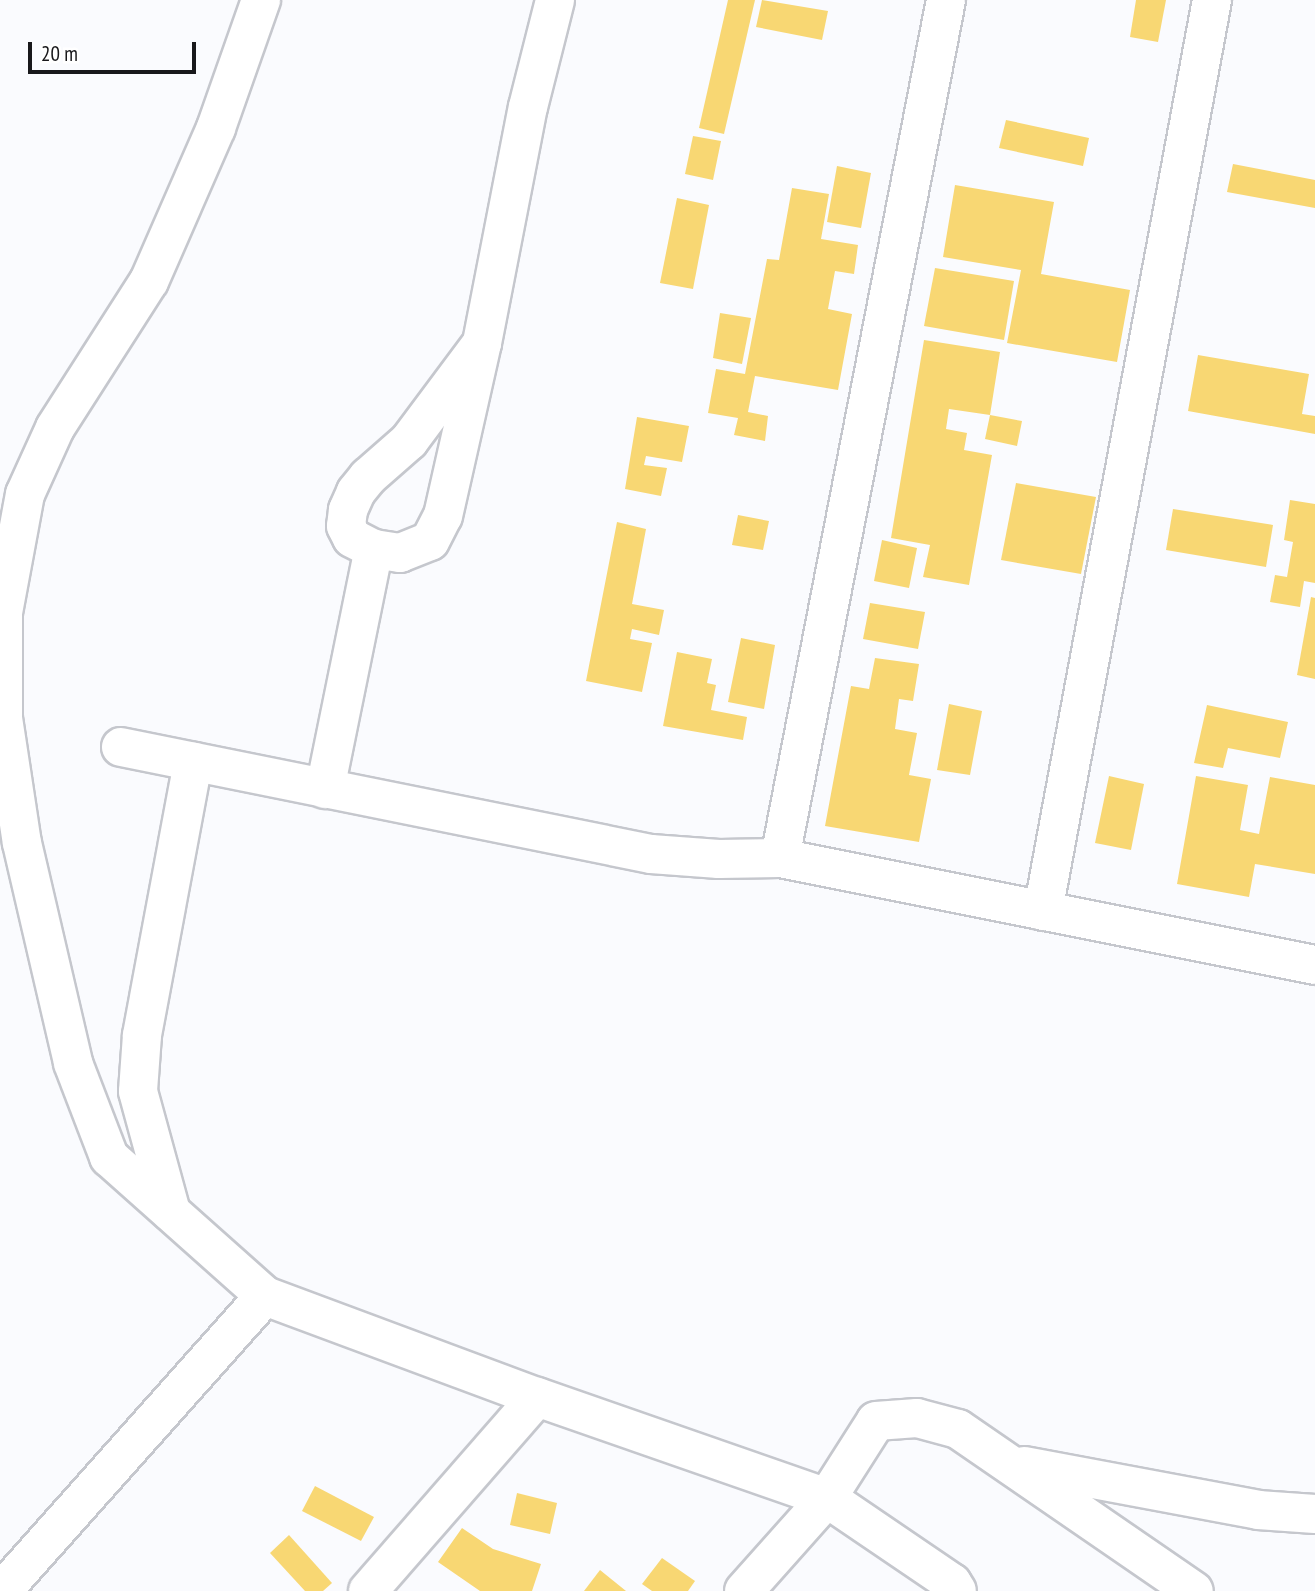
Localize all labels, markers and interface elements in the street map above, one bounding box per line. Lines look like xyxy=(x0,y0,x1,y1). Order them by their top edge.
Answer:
scale bar xyxy=(32,28,200,72)
text: 20 m xyxy=(41,40,78,67)

